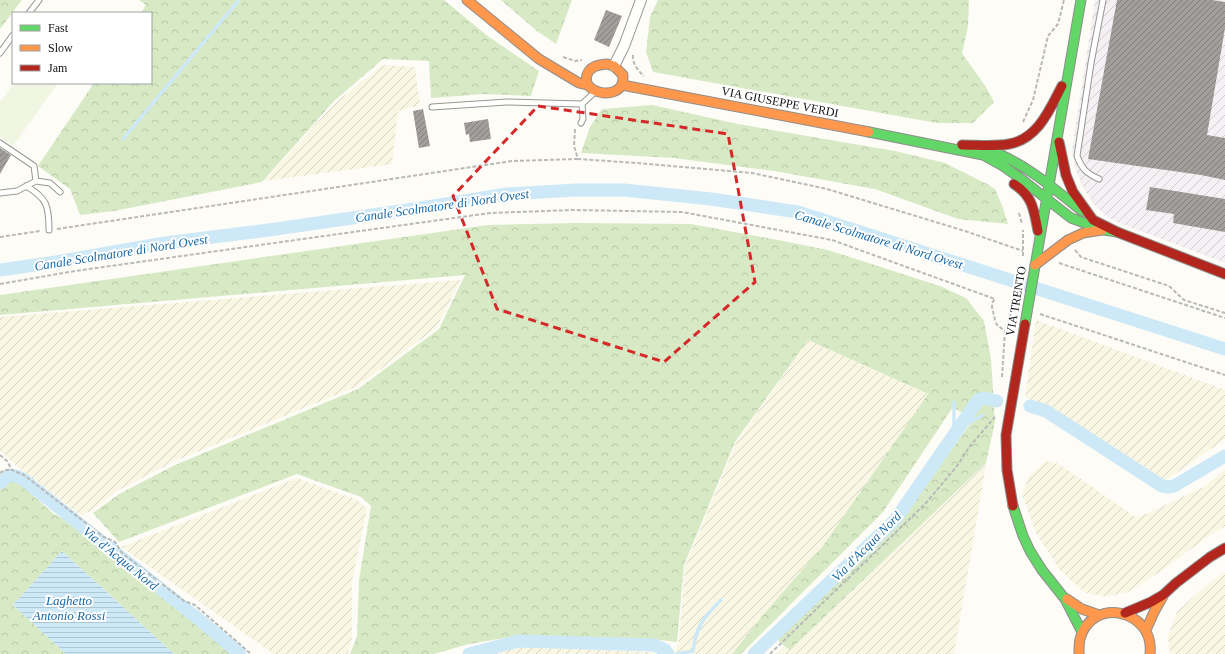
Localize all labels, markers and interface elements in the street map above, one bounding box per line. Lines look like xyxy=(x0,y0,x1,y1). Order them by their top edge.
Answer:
legend xyxy=(12,12,152,84)
text: Fast xyxy=(48,21,69,35)
text: Slow xyxy=(48,41,73,55)
text: Jam xyxy=(48,61,68,75)
street label: VIA GIUSEPPE VERDI xyxy=(720,84,840,120)
water label: Canale Scolmatore di Nord Ovest xyxy=(354,186,530,225)
water label: Canale Scolmatore di Nord Ovest xyxy=(793,207,965,272)
water label: Canale Scolmatore di Nord Ovest xyxy=(33,231,209,274)
street label: VIA TRENTO xyxy=(1003,265,1029,337)
water label: Via d'Acqua Nord xyxy=(828,508,905,584)
water label: Via d'Acqua Nord xyxy=(80,524,162,594)
water label: Laghetto Antonio Rossi xyxy=(32,593,106,623)

